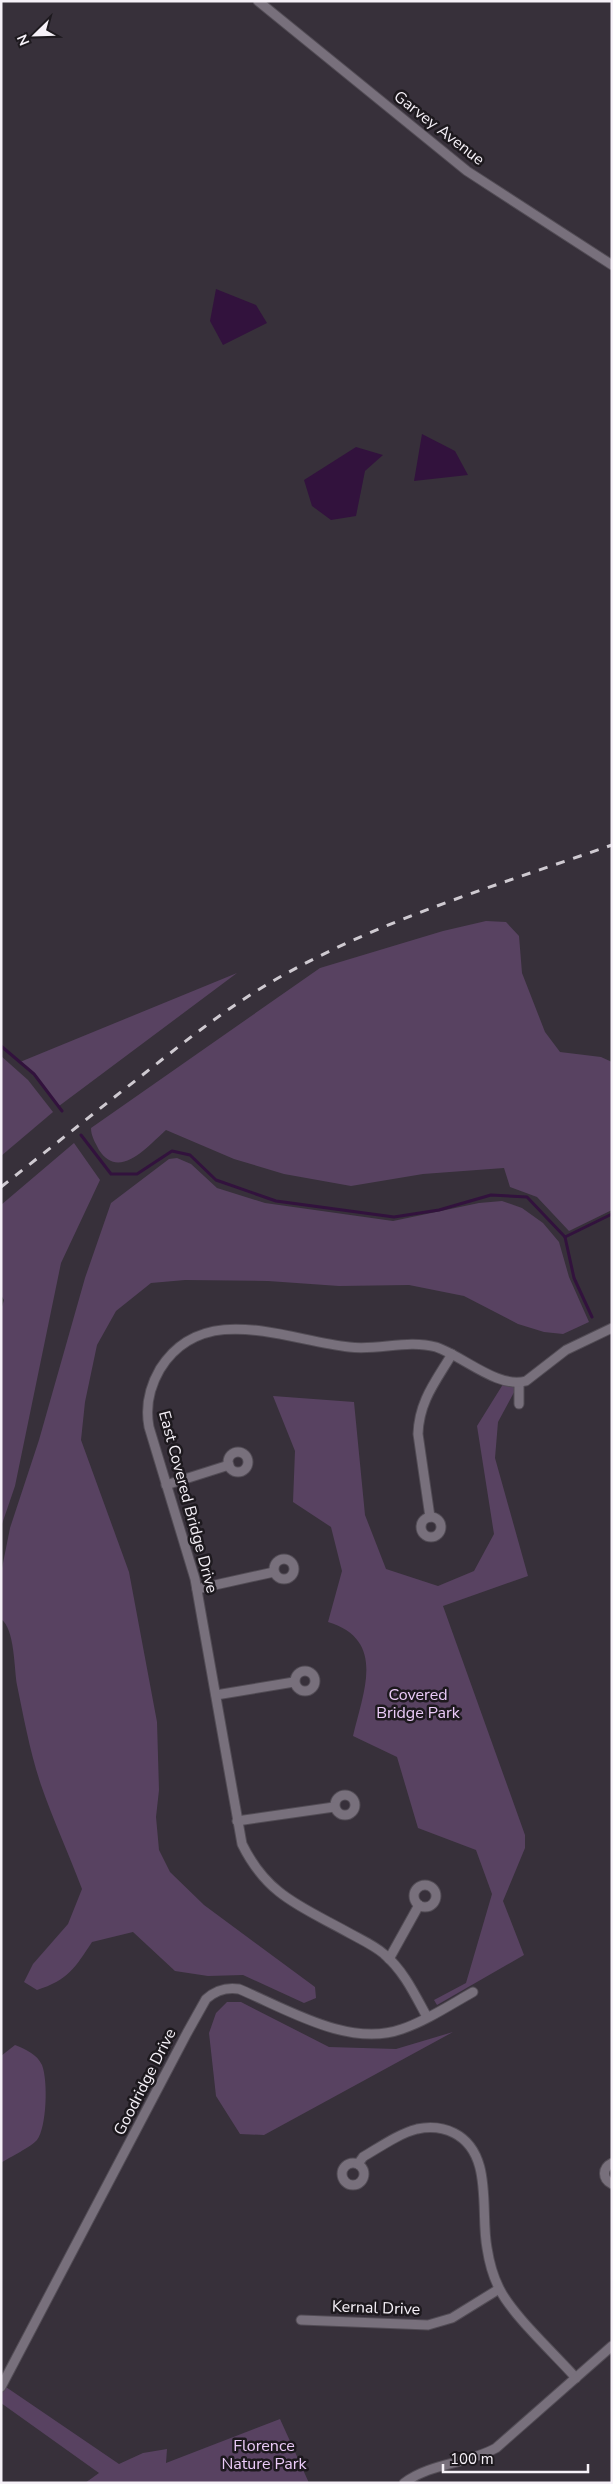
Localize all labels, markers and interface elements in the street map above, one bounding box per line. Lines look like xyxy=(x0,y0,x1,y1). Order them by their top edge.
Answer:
north arrow xyxy=(10,10,60,60)
text: N xyxy=(13,31,34,48)
street label: Garvey Avenue xyxy=(389,86,489,170)
street label: East Covered Bridge Drive xyxy=(153,1408,223,1596)
park label: Covered Bridge Park xyxy=(376,1684,461,1724)
street label: Goodridge Drive xyxy=(109,2025,181,2139)
street label: Kernal Drive xyxy=(331,2295,421,2321)
park label: Florence Nature Park xyxy=(221,2435,308,2475)
scale bar xyxy=(443,2442,588,2474)
text: 100 m xyxy=(450,2449,494,2469)

